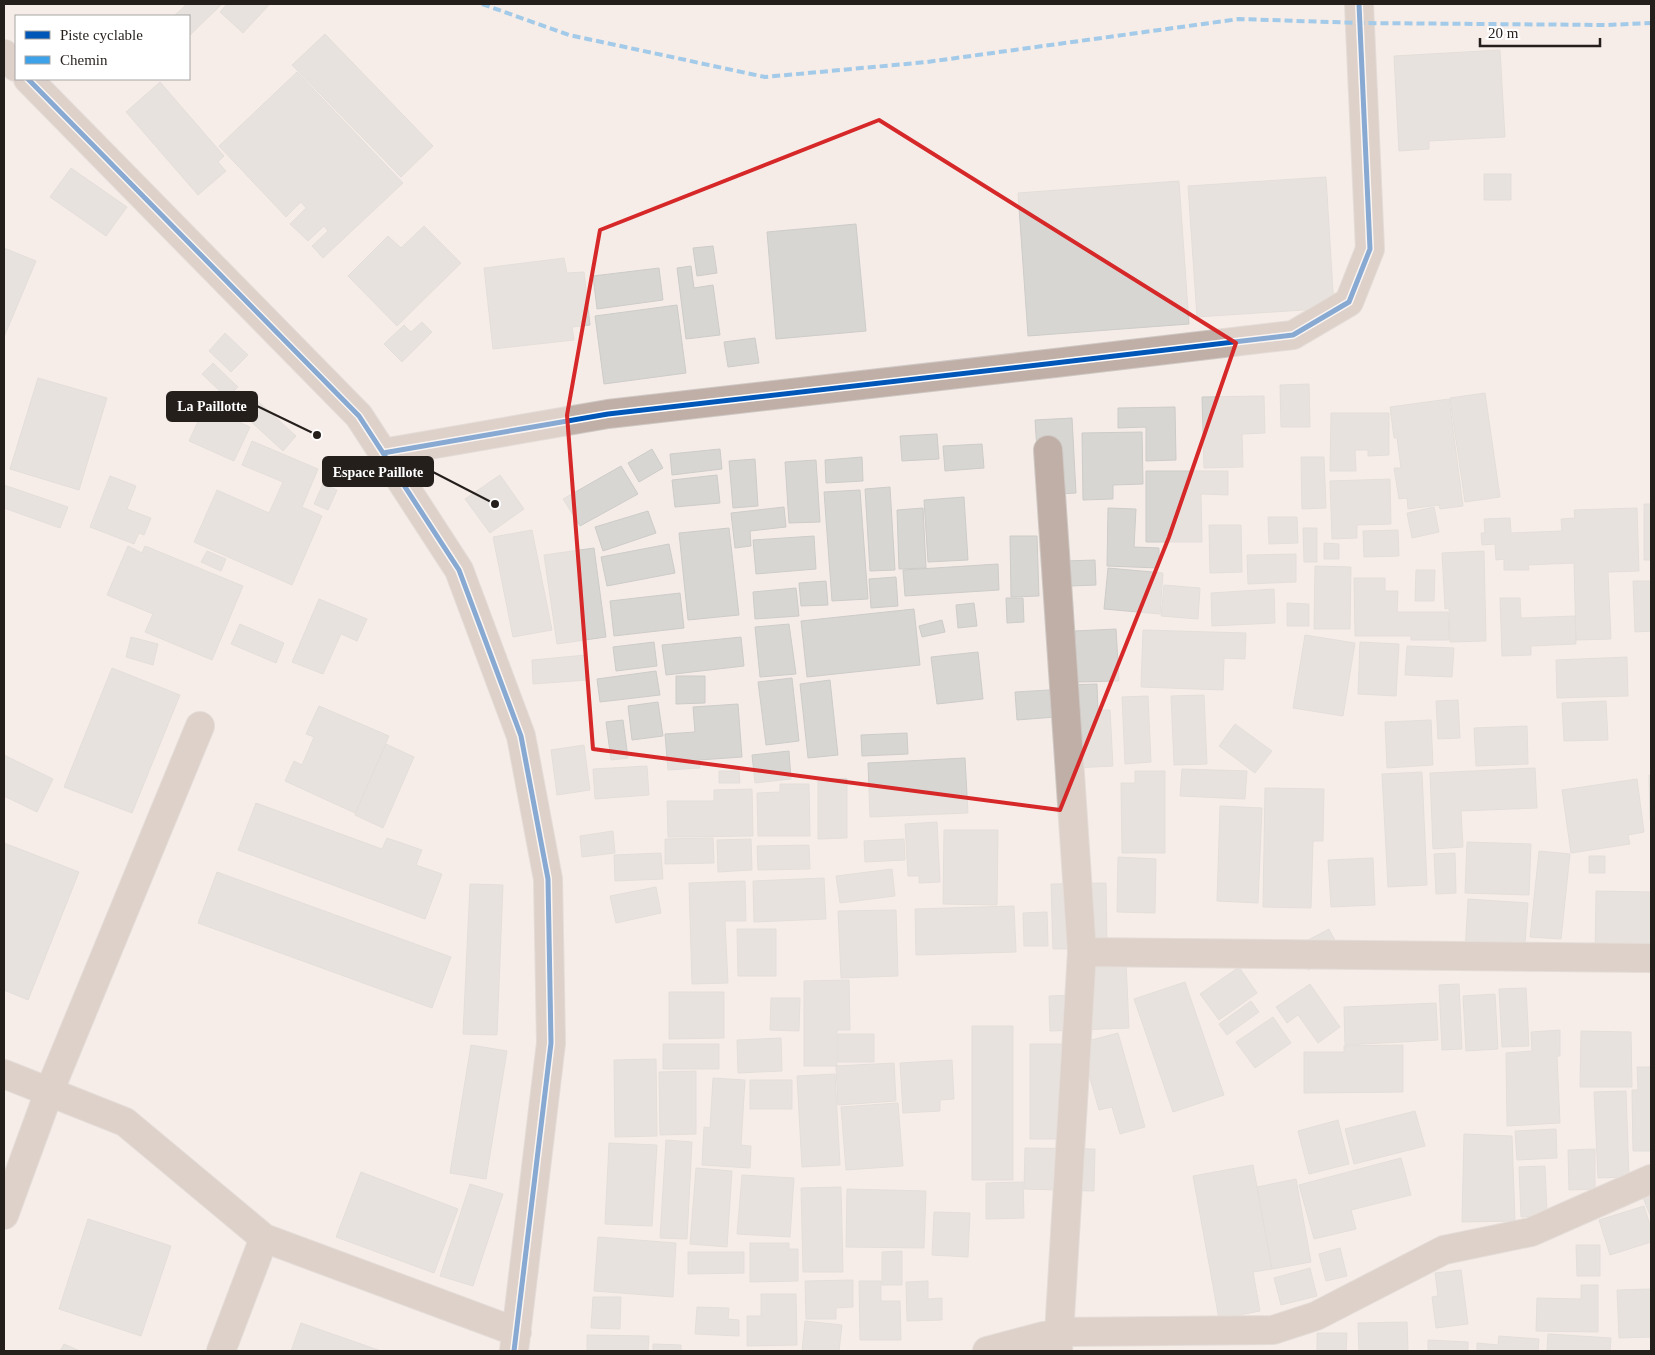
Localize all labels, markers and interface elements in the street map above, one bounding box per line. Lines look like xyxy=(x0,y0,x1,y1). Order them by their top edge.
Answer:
legend xyxy=(15,15,190,80)
scale bar xyxy=(1480,15,1600,47)
text: 20 m xyxy=(1488,25,1519,41)
text: Piste cyclable xyxy=(60,27,143,43)
text: Chemin xyxy=(60,52,108,68)
callout: La Paillotte xyxy=(167,392,257,421)
text: La Paillotte xyxy=(177,399,247,414)
callout: Espace Paillote xyxy=(323,457,433,486)
text: Espace Paillote xyxy=(333,465,423,480)

